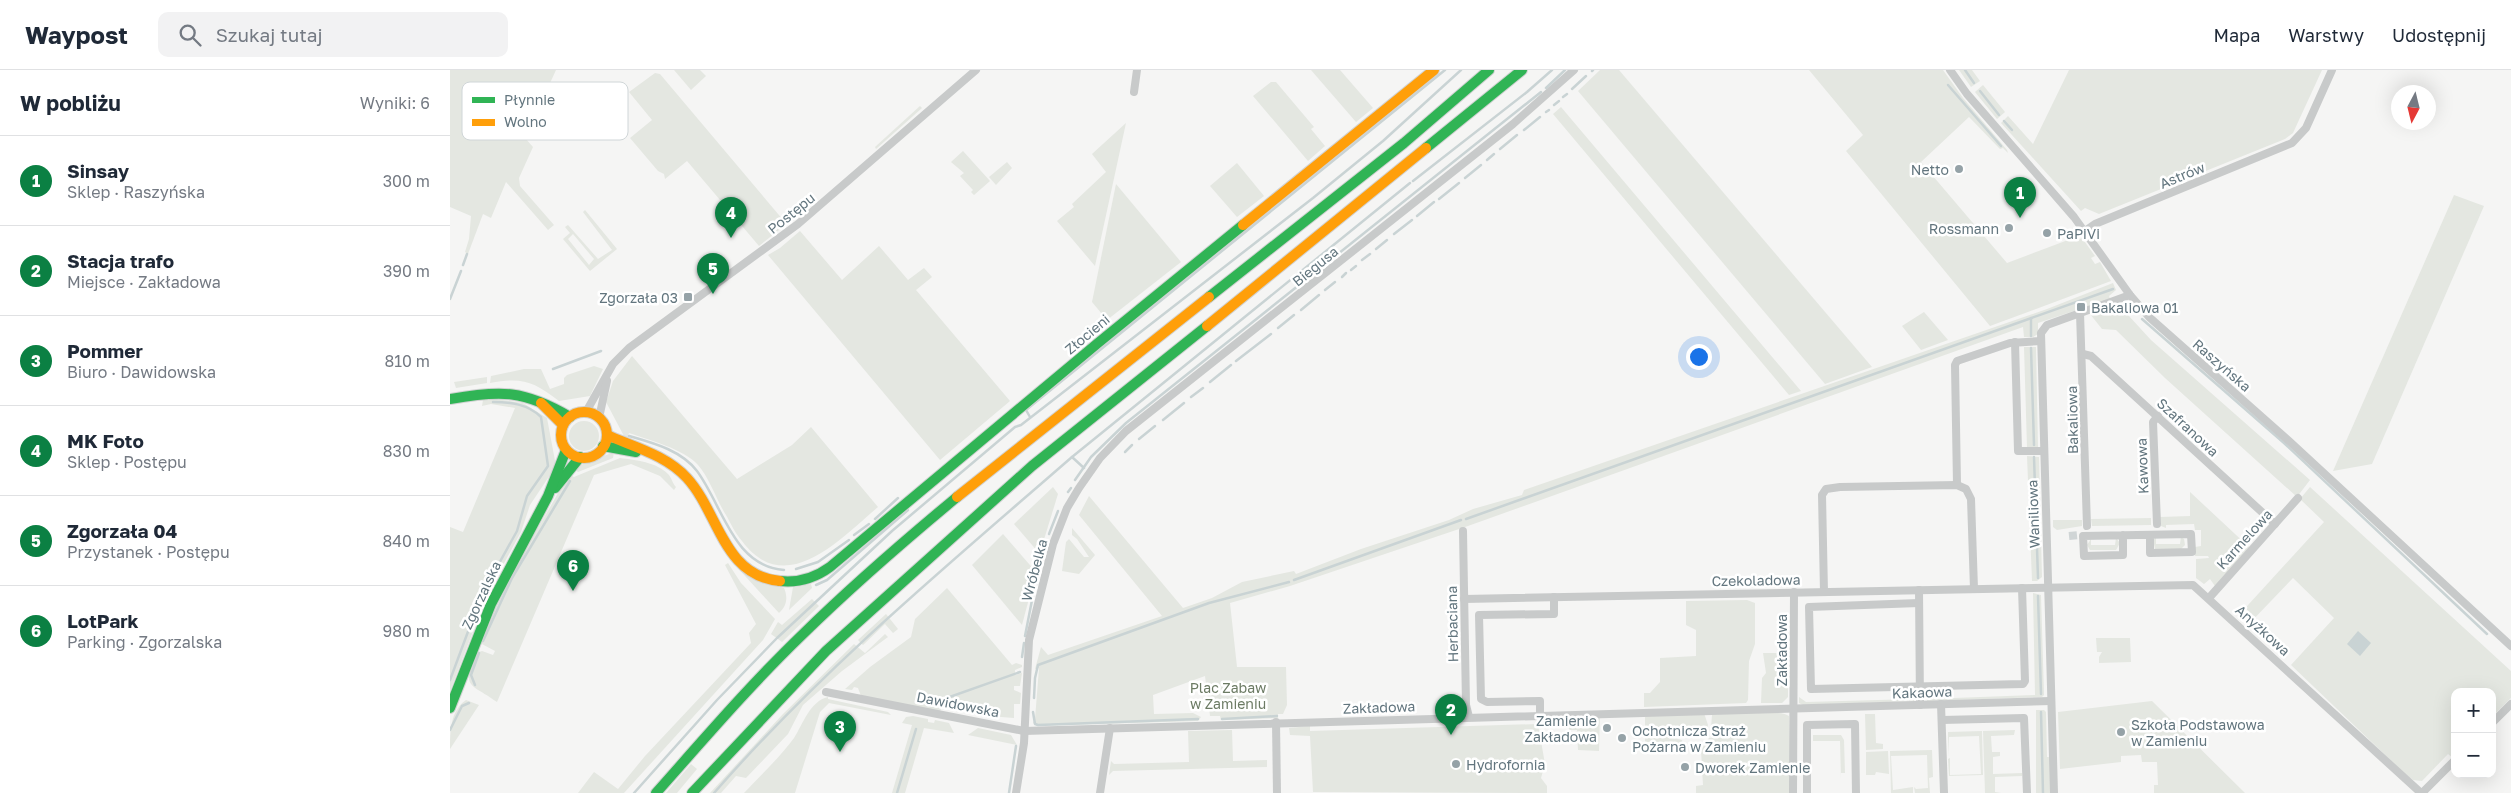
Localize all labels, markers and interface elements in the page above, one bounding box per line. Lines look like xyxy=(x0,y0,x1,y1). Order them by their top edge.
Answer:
search box xyxy=(158,12,508,57)
text: Waypost xyxy=(25,20,128,49)
icon: search xyxy=(176,21,204,49)
text: Szukaj tutaj xyxy=(216,23,323,46)
text: Mapa xyxy=(2213,24,2260,46)
text: Warstwy xyxy=(2288,24,2364,46)
text: Udostępnij xyxy=(2392,24,2486,46)
legend xyxy=(462,82,628,140)
north arrow xyxy=(2391,85,2436,130)
text: W pobliżu xyxy=(20,90,121,116)
text: Płynnie xyxy=(504,91,555,108)
text: Wyniki: 6 xyxy=(360,93,430,113)
text: Wolno xyxy=(504,113,547,130)
street label: Astrów xyxy=(2157,158,2207,192)
text: Sinsay xyxy=(67,159,129,182)
place label: Netto xyxy=(1911,161,1949,178)
marker: Netto xyxy=(1953,163,1965,175)
text: 1 xyxy=(32,171,40,191)
text: 300 m xyxy=(383,171,430,191)
pin: 1 xyxy=(2004,177,2036,218)
text: Sklep · Raszyńska xyxy=(67,182,205,202)
street label: Postępu xyxy=(764,189,818,237)
pin: 4 xyxy=(715,197,747,238)
place label: Rossmann xyxy=(1929,220,1999,237)
marker: Rossmann xyxy=(2003,222,2015,234)
place label: PaPiVi xyxy=(2057,225,2100,242)
marker: PaPiVi xyxy=(2041,227,2053,239)
street label: Biegusa xyxy=(1289,243,1341,289)
text: Stacja trafo xyxy=(67,249,174,272)
pin: 5 xyxy=(697,253,729,294)
text: 2 xyxy=(31,261,41,281)
text: 390 m xyxy=(383,261,430,281)
text: Miejsce · Zakładowa xyxy=(67,272,221,292)
place label: Zgorzała 03 xyxy=(599,289,678,306)
marker: Zgorzała 03 xyxy=(682,291,694,303)
place label: Bakaliowa 01 xyxy=(2091,299,2179,316)
marker: Bakaliowa 01 xyxy=(2075,301,2087,313)
street label: Złocieni xyxy=(1061,310,1113,358)
street label: Raszyńska xyxy=(2189,335,2255,395)
text: Pommer xyxy=(67,339,143,362)
your location xyxy=(1686,344,1712,370)
text: 3 xyxy=(31,351,41,371)
text: 810 m xyxy=(384,351,430,371)
text: Biuro · Dawidowska xyxy=(67,362,216,382)
street label: Bakaliowa xyxy=(2063,386,2081,454)
street label: Szafranowa xyxy=(2154,394,2222,460)
text: MK Foto xyxy=(67,429,144,452)
street label: Kawowa xyxy=(2133,438,2151,494)
text: 4 xyxy=(31,441,41,461)
text: 830 m xyxy=(383,441,430,461)
text: Sklep · Postępu xyxy=(67,452,187,472)
street label: Waniliowa xyxy=(2023,479,2043,549)
street label: Karmelowa xyxy=(2213,505,2275,573)
text: Zgorzała 04 xyxy=(67,519,177,542)
text: 5 xyxy=(31,531,41,551)
text: 840 m xyxy=(382,531,430,551)
street label: Wróbelka xyxy=(1018,537,1050,603)
text: Przystanek · Postępu xyxy=(67,542,230,562)
pin: 6 xyxy=(557,550,589,591)
street label: Zgorzalska xyxy=(458,558,504,632)
street label: Czekoladowa xyxy=(1711,571,1801,589)
street label: Herbaciana xyxy=(1443,586,1461,662)
street label: Anyżkowa xyxy=(2232,601,2294,659)
text: LotPark xyxy=(67,609,139,632)
street label: Zakładowa xyxy=(1773,614,1790,686)
text: 6 xyxy=(31,621,41,641)
text: 980 m xyxy=(382,621,430,641)
text: Parking · Zgorzalska xyxy=(67,632,222,652)
park label: Plac Zabaw w Zamieniu xyxy=(1190,679,1266,712)
street label: Kakaowa xyxy=(1892,682,1952,702)
street label: Dawidowska xyxy=(915,688,1001,720)
map controls xyxy=(2451,688,2496,778)
button: + xyxy=(2451,688,2496,733)
pin: 2 xyxy=(1435,694,1467,735)
street label: Zakładowa xyxy=(1342,697,1416,717)
pin: 3 xyxy=(824,711,856,752)
place label: Zamienie Zakładowa xyxy=(1525,712,1597,745)
place label: Szkoła Podstawowa w Zamieniu xyxy=(2131,716,2265,749)
marker: Zamienie Zakładowa xyxy=(1601,722,1613,734)
place label: Ochotnicza Straż Pożarna w Zamieniu xyxy=(1632,722,1766,755)
marker: Szkoła Podstawowa w Zamieniu xyxy=(2115,726,2127,738)
marker: Ochotnicza Straż Pożarna w Zamieniu xyxy=(1616,732,1628,744)
button: − xyxy=(2451,733,2496,778)
place label: Hydrofornia xyxy=(1466,756,1546,773)
marker: Hydrofornia xyxy=(1450,758,1462,770)
place label: Dworek Zamienie xyxy=(1695,759,1810,776)
marker: Dworek Zamienie xyxy=(1679,761,1691,773)

